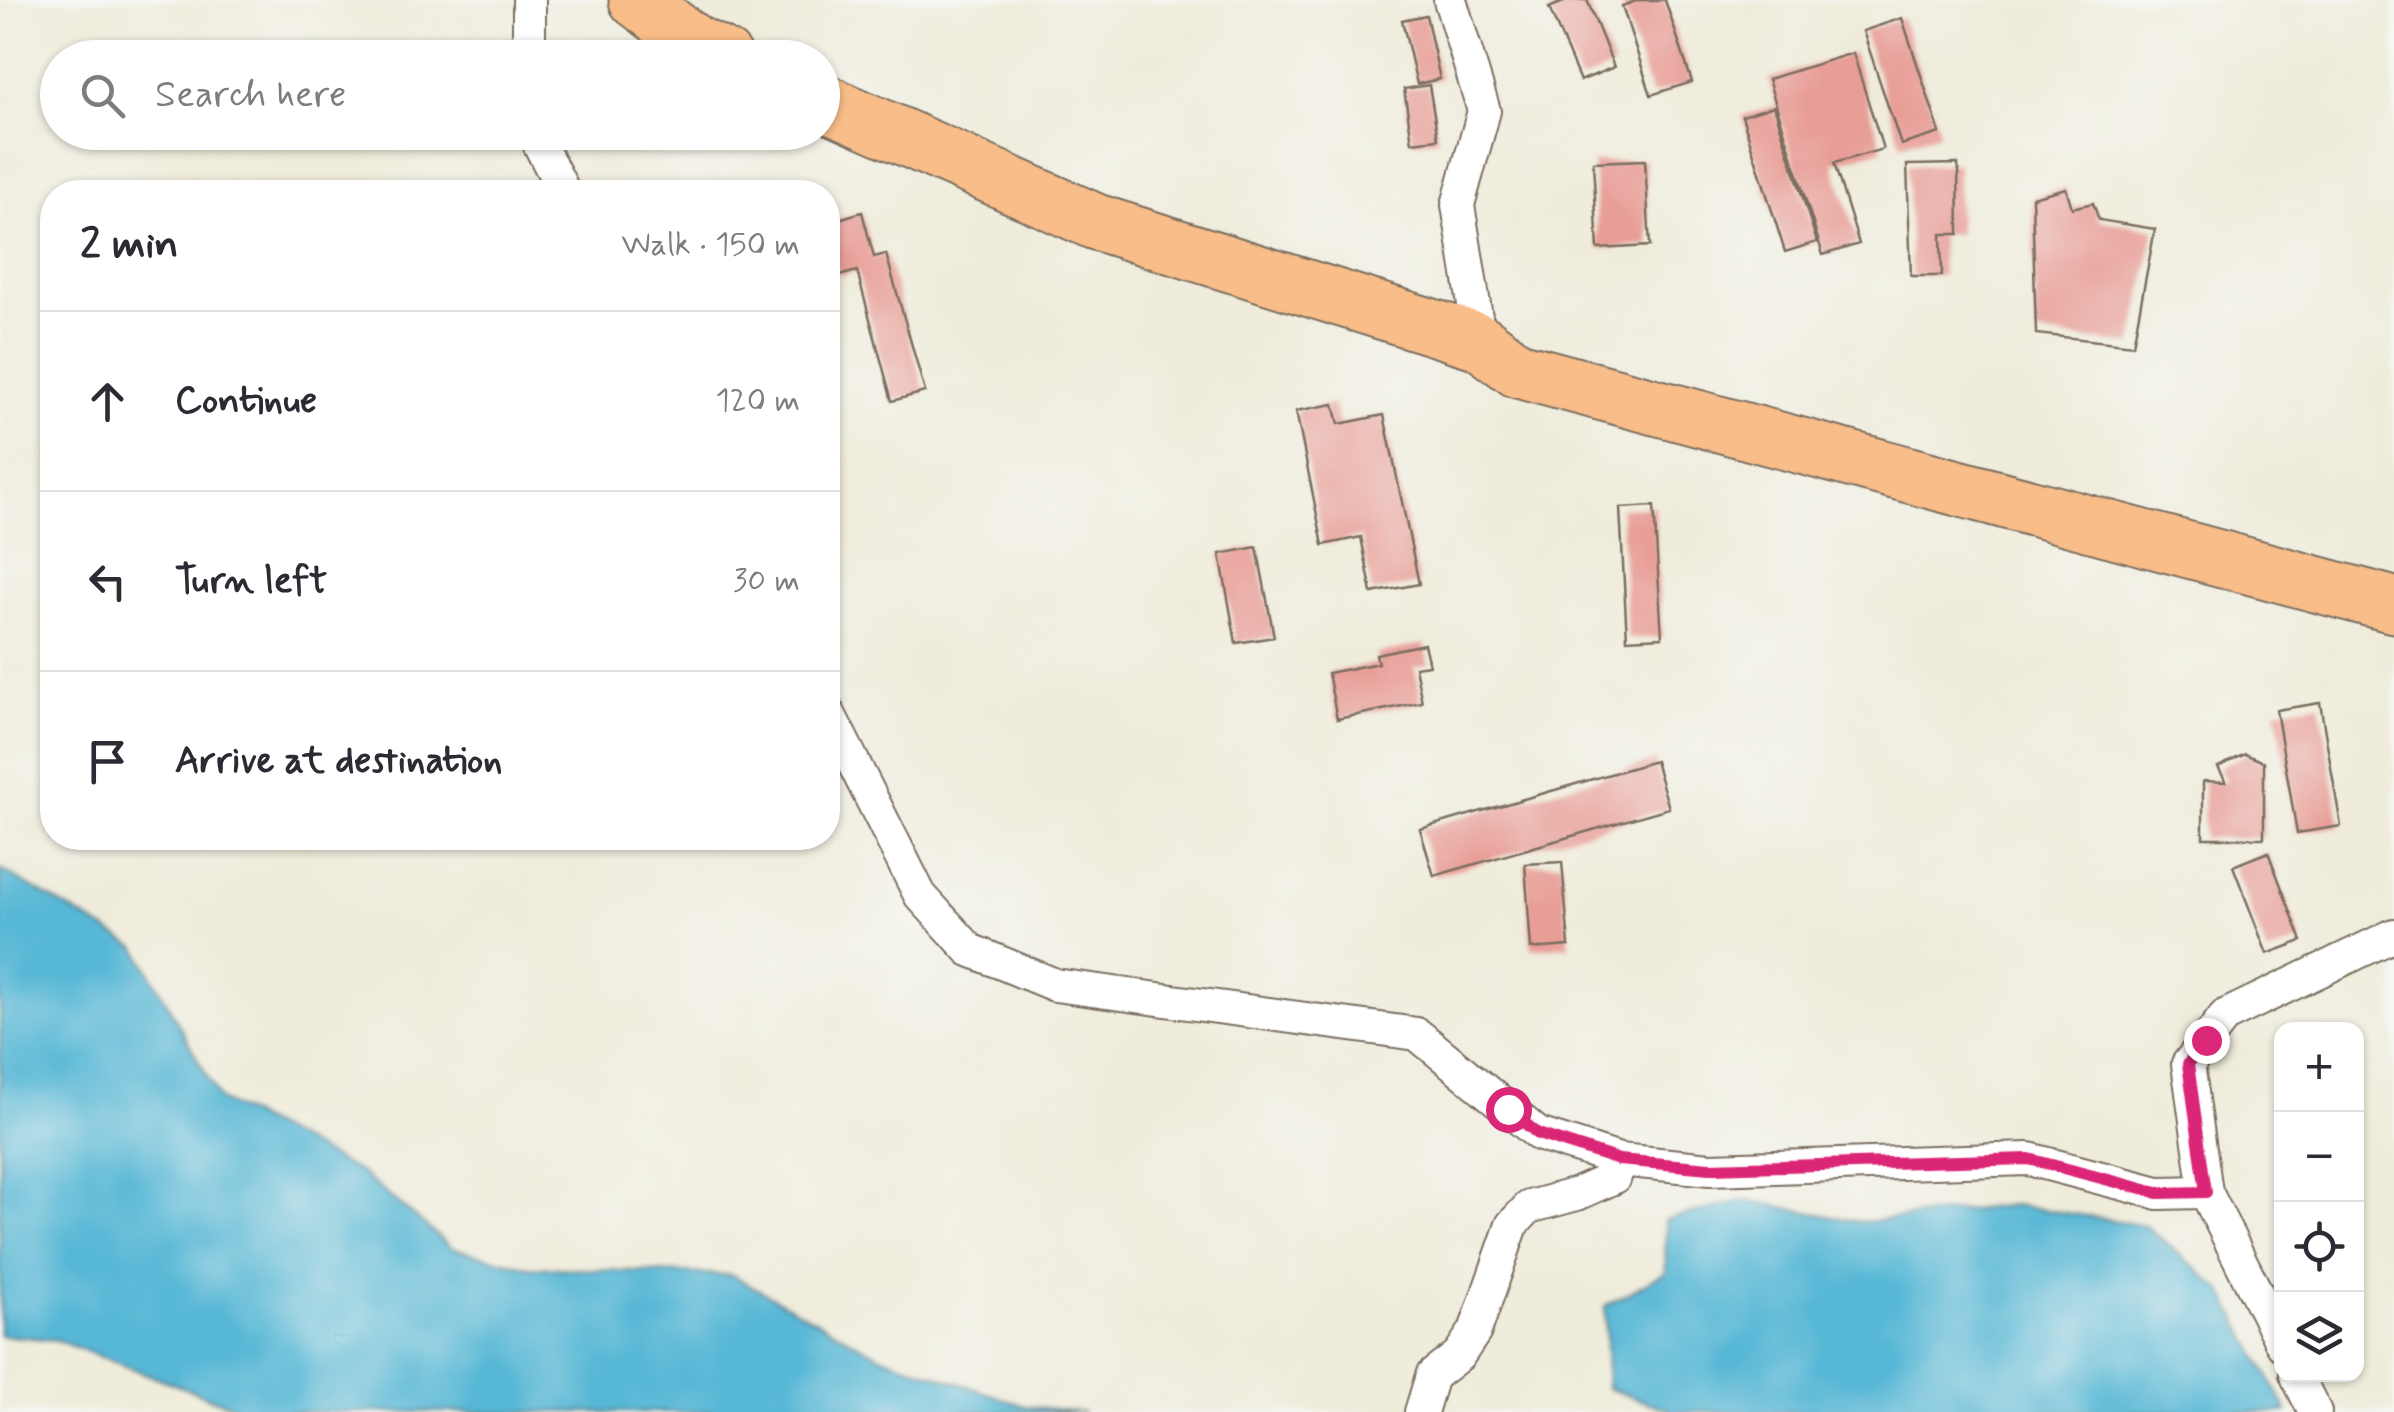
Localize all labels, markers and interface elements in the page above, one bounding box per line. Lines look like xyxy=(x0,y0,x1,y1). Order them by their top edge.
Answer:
search box xyxy=(40,40,840,150)
icon: search xyxy=(75,68,130,123)
text: Search here xyxy=(155,71,346,120)
text: 2 min xyxy=(80,218,179,273)
text: Walk · 150 m xyxy=(622,224,800,266)
icon: ahead xyxy=(80,374,135,429)
text: Continue xyxy=(175,377,317,426)
text: 120 m xyxy=(715,380,800,422)
icon: left xyxy=(80,554,135,609)
text: Turn left xyxy=(175,557,327,606)
text: 30 m xyxy=(733,560,800,602)
icon: arrive xyxy=(80,734,135,789)
text: Arrive at destination xyxy=(175,737,502,786)
route end xyxy=(2184,1018,2230,1064)
map controls xyxy=(2274,1022,2364,1382)
button: + xyxy=(2274,1022,2364,1112)
route start xyxy=(1486,1087,1532,1133)
button: − xyxy=(2274,1112,2364,1202)
button: locate xyxy=(2274,1202,2364,1292)
button: layers xyxy=(2274,1292,2364,1382)

